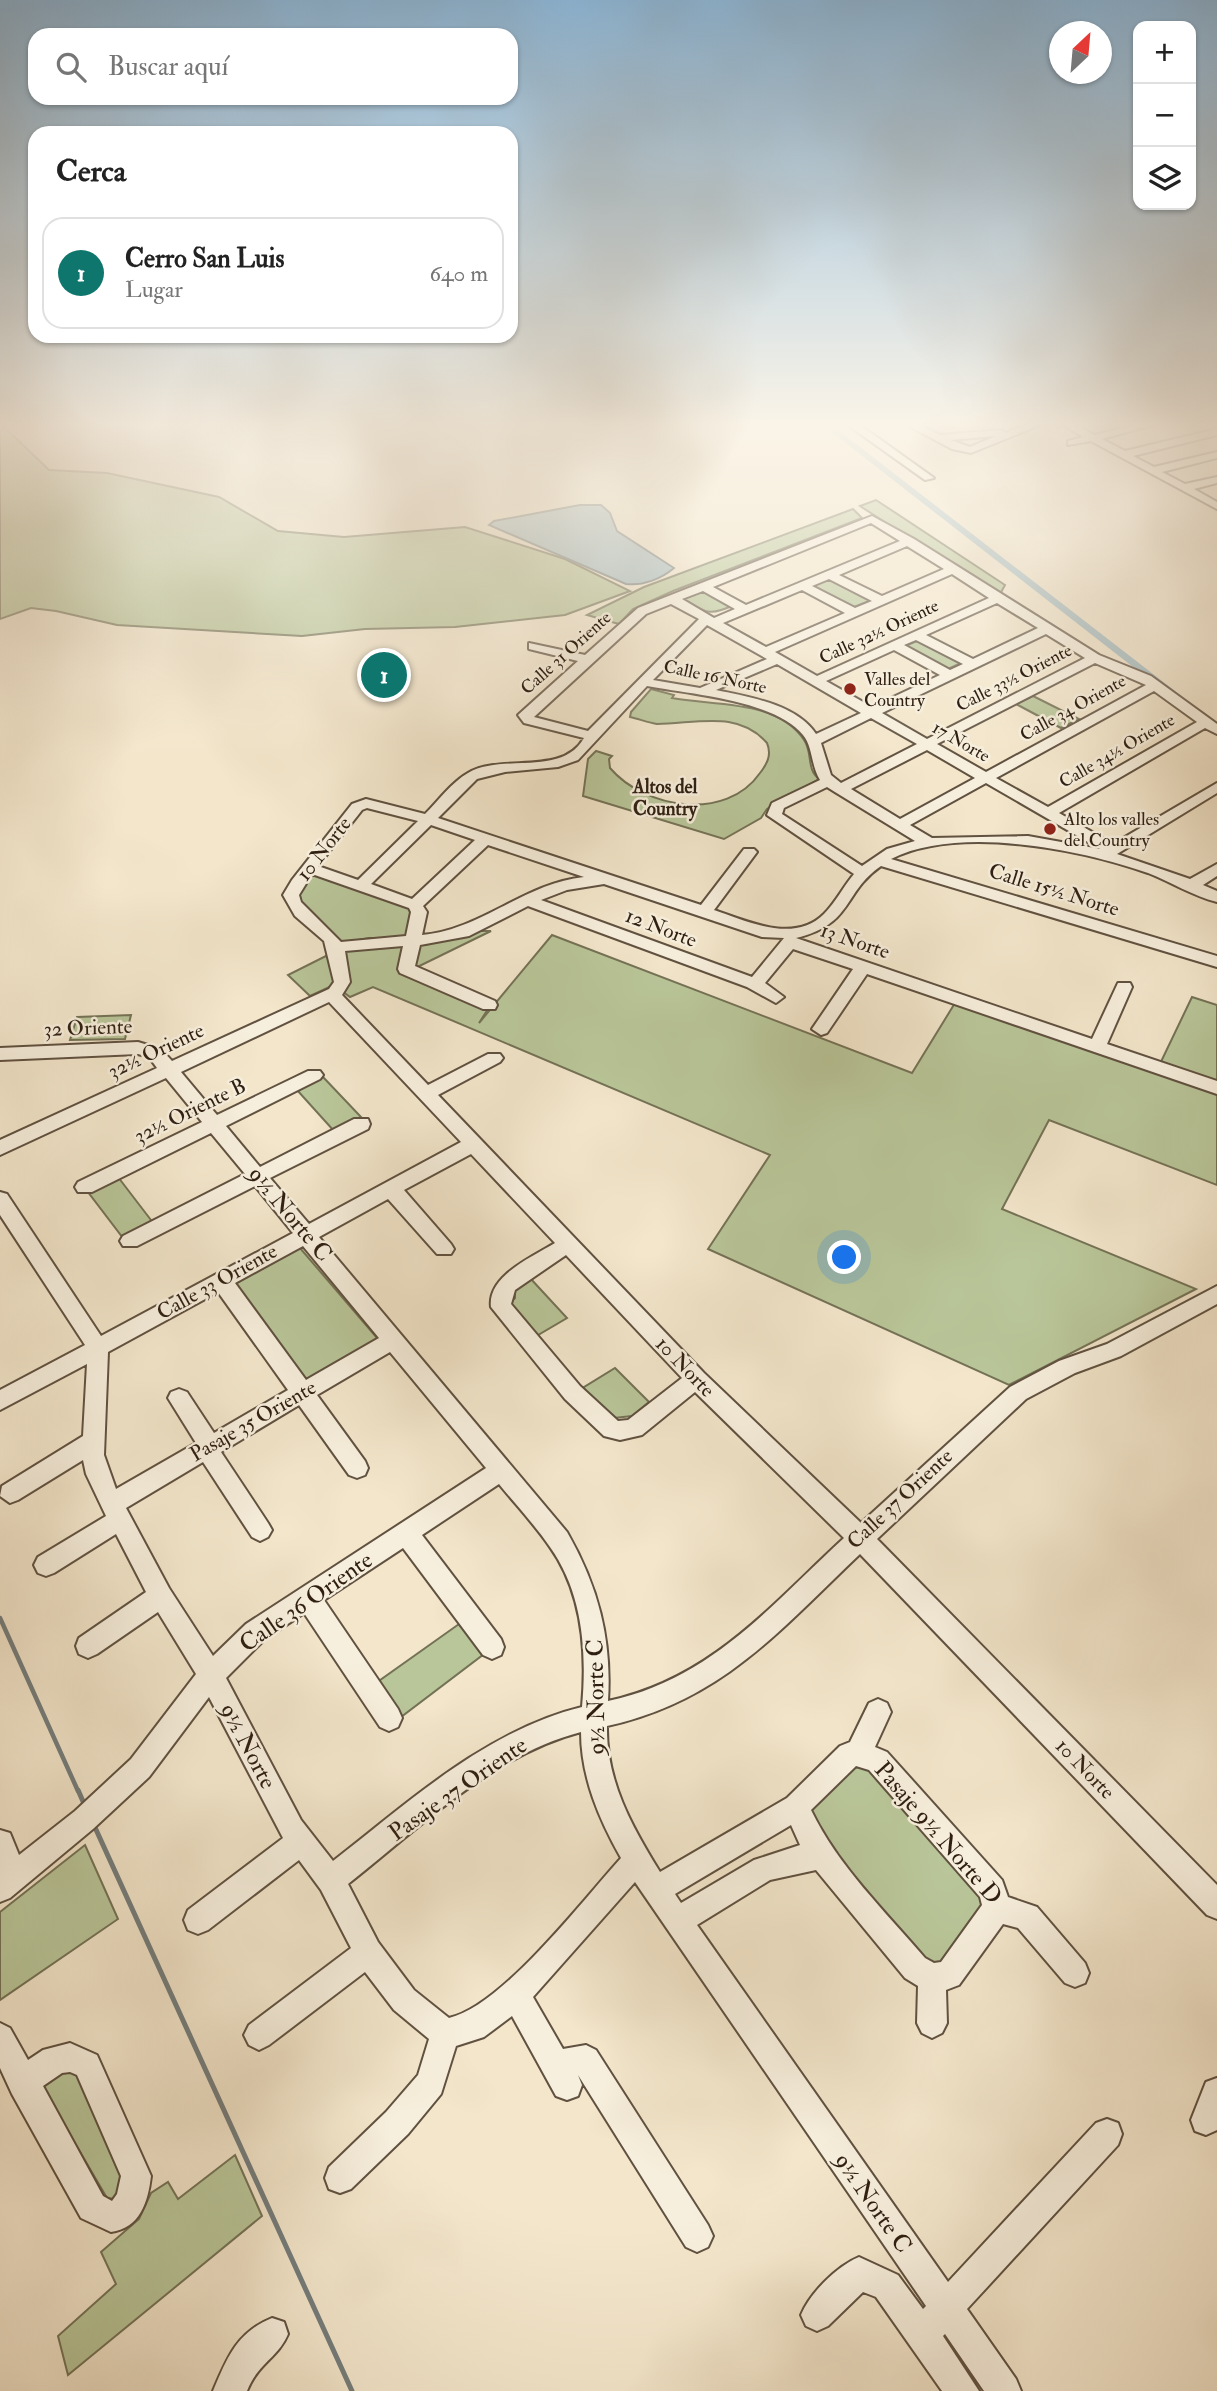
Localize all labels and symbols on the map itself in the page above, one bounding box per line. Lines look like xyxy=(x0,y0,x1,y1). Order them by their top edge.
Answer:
north arrow xyxy=(1049,21,1112,84)
street label: Calle 32½ Oriente xyxy=(816,594,943,670)
street label: Calle 31 Oriente xyxy=(516,606,616,700)
street label: Calle 33½ Oriente xyxy=(952,639,1076,717)
pin: 1 xyxy=(361,649,407,701)
street label: Calle 16 Norte xyxy=(661,655,769,699)
place label: Valles del Country xyxy=(864,668,931,712)
street label: Calle 34 Oriente xyxy=(1016,669,1130,747)
marker: Valles del Country xyxy=(842,681,858,697)
street label: Calle 34½ Oriente xyxy=(1055,708,1179,793)
street label: 17 Norte xyxy=(928,716,994,768)
district label: Altos del Country xyxy=(632,775,698,822)
place label: Alto los valles del Country xyxy=(1063,808,1159,852)
street label: 10 Norte xyxy=(290,811,358,887)
marker: Alto los valles del Country xyxy=(1042,821,1058,837)
street label: Calle 15½ Norte xyxy=(985,857,1123,923)
street label: 12 Norte xyxy=(621,902,701,954)
street label: 13 Norte xyxy=(817,917,894,966)
street label: 32 Oriente xyxy=(43,1013,133,1043)
street label: 32½ Oriente xyxy=(104,1017,209,1085)
street label: 32½ Oriente B xyxy=(130,1072,250,1150)
street label: 9½ Norte C xyxy=(240,1158,339,1268)
street label: Calle 33 Oriente xyxy=(152,1238,282,1326)
your location xyxy=(827,1240,861,1274)
street label: 10 Norte xyxy=(649,1331,721,1403)
street label: Pasaje 35 Oriente xyxy=(185,1374,321,1468)
street label: Calle 37 Oriente xyxy=(841,1443,959,1555)
street label: Calle 36 Oriente xyxy=(233,1545,379,1659)
street label: 9½ Norte C xyxy=(579,1639,613,1757)
street label: 9½ Norte xyxy=(212,1696,284,1794)
street label: Pasaje 37 Oriente xyxy=(383,1730,533,1848)
street label: 10 Norte xyxy=(1049,1733,1121,1805)
street label: Pasaje 9½ Norte D xyxy=(867,1755,1009,1911)
street label: 9½ Norte C xyxy=(826,2145,919,2259)

